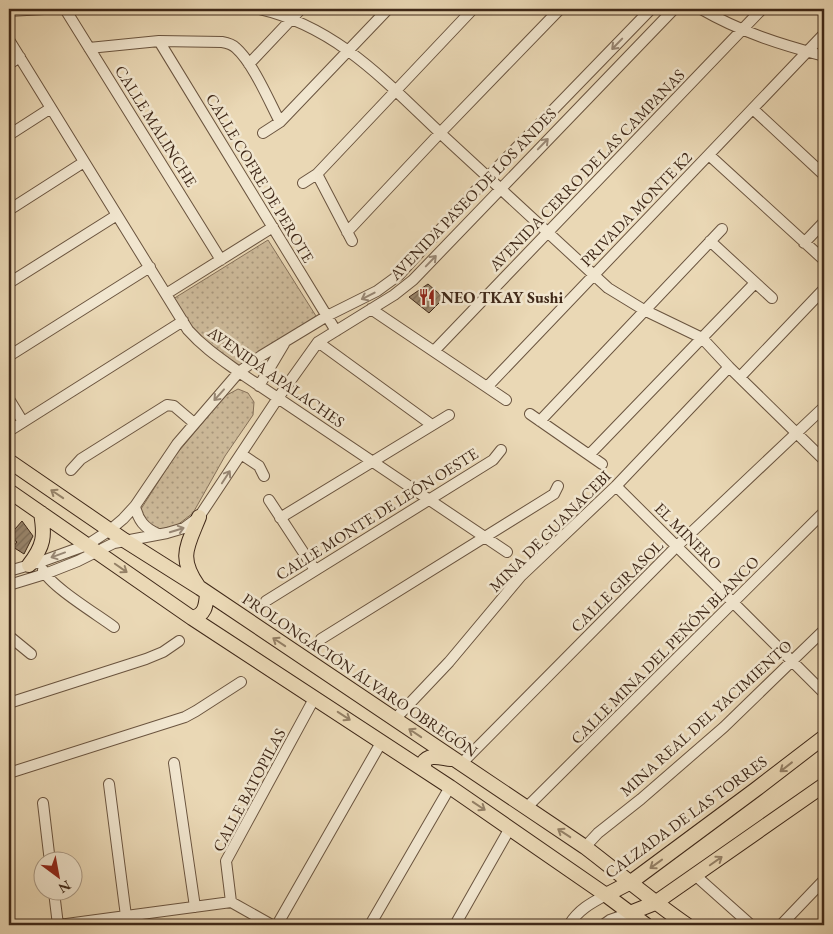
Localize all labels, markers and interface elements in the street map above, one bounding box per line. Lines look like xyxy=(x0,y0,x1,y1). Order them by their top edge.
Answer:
one-way arrow xyxy=(611,38,623,50)
street label: CALLE MALINCHE xyxy=(110,61,202,191)
street label: AVENIDA CERRO DE LAS CAMPANAS xyxy=(484,65,689,276)
street label: CALLE COFRE DE PEROTE xyxy=(201,89,319,267)
street label: AVENIDA PASEO DE LOS ANDES xyxy=(384,103,561,285)
one-way arrow xyxy=(537,138,549,150)
street label: PRIVADA MONTE K2 xyxy=(576,147,697,271)
one-way arrow xyxy=(425,255,437,268)
restaurant icon: NEO TKAY Sushi xyxy=(417,287,437,307)
place label: NEO TKAY Sushi xyxy=(441,287,563,308)
one-way arrow xyxy=(361,292,376,301)
street label: AVENIDA APALACHES xyxy=(202,321,349,432)
one-way arrow xyxy=(214,388,225,401)
street label: CALLE MONTE DE LEÓN OESTE xyxy=(272,443,482,585)
street label: MINA DE GUANACEBI xyxy=(485,465,616,596)
one-way arrow xyxy=(221,470,231,484)
one-way arrow xyxy=(50,489,64,499)
street label: EL MINERO xyxy=(650,498,726,574)
one-way arrow xyxy=(168,525,184,534)
street label: CALLE GIRASOL xyxy=(566,535,668,637)
one-way arrow xyxy=(51,551,67,560)
street label: CALLE MINA DEL PEÑÓN BLANCO xyxy=(566,551,764,749)
one-way arrow xyxy=(113,563,127,573)
street label: PROLONGACIÓN ÁLVARO OBREGÓN xyxy=(238,588,482,762)
street label: MINA REAL DEL YACIMIENTO xyxy=(616,635,796,801)
one-way arrow xyxy=(273,637,287,647)
one-way arrow xyxy=(336,711,350,721)
street label: CALLE BATOPILAS xyxy=(208,725,290,855)
one-way arrow xyxy=(408,728,422,738)
street label: CALZADA DE LAS TORRES xyxy=(601,751,771,883)
one-way arrow xyxy=(780,761,793,772)
one-way arrow xyxy=(471,801,485,811)
one-way arrow xyxy=(557,828,571,838)
north arrow xyxy=(32,852,82,902)
one-way arrow xyxy=(709,856,723,866)
one-way arrow xyxy=(649,859,663,869)
text: N xyxy=(55,876,74,898)

